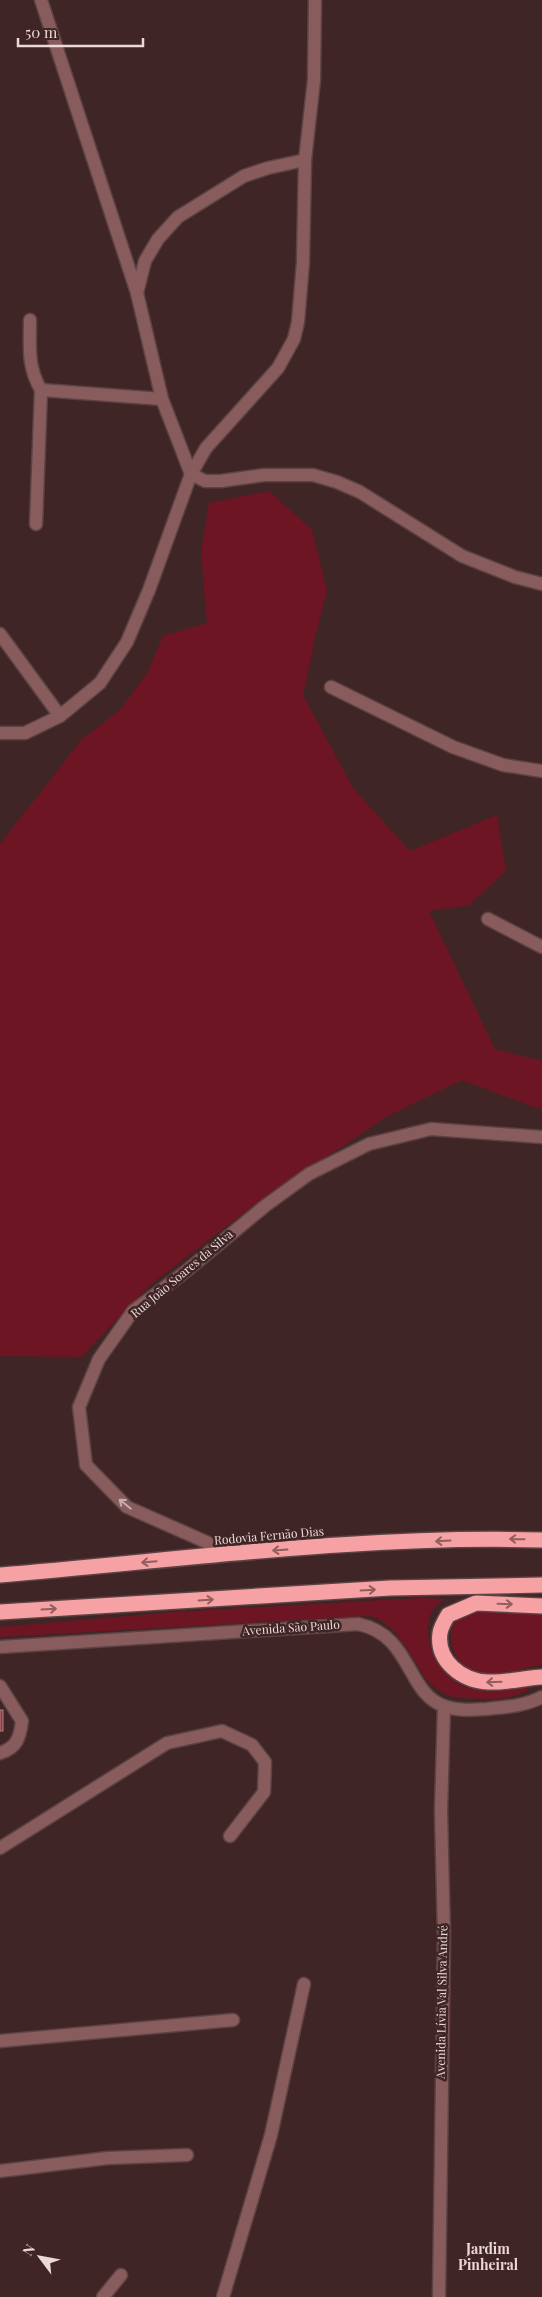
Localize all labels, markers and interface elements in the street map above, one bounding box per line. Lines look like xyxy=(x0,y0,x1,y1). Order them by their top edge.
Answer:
scale bar xyxy=(18,15,142,47)
text: 50 m xyxy=(25,22,58,42)
street label: Rua João Soares da Silva xyxy=(127,1226,236,1321)
one-way arrow xyxy=(119,1498,132,1509)
street label: Rodovia Fernão Dias xyxy=(213,1522,325,1548)
one-way arrow xyxy=(509,1534,525,1544)
one-way arrow xyxy=(435,1536,451,1545)
one-way arrow xyxy=(273,1546,289,1555)
one-way arrow xyxy=(141,1557,157,1566)
one-way arrow xyxy=(360,1585,376,1594)
one-way arrow xyxy=(197,1595,213,1605)
one-way arrow xyxy=(496,1599,513,1609)
one-way arrow xyxy=(40,1605,56,1614)
street label: Avenida São Paulo xyxy=(241,1616,341,1638)
one-way arrow xyxy=(486,1677,502,1686)
street label: Avenida Lívia Val Silva André xyxy=(432,1925,450,2080)
north arrow xyxy=(15,2232,65,2282)
district label: Jardim Pinheiral xyxy=(458,2239,519,2274)
text: N xyxy=(18,2241,39,2259)

